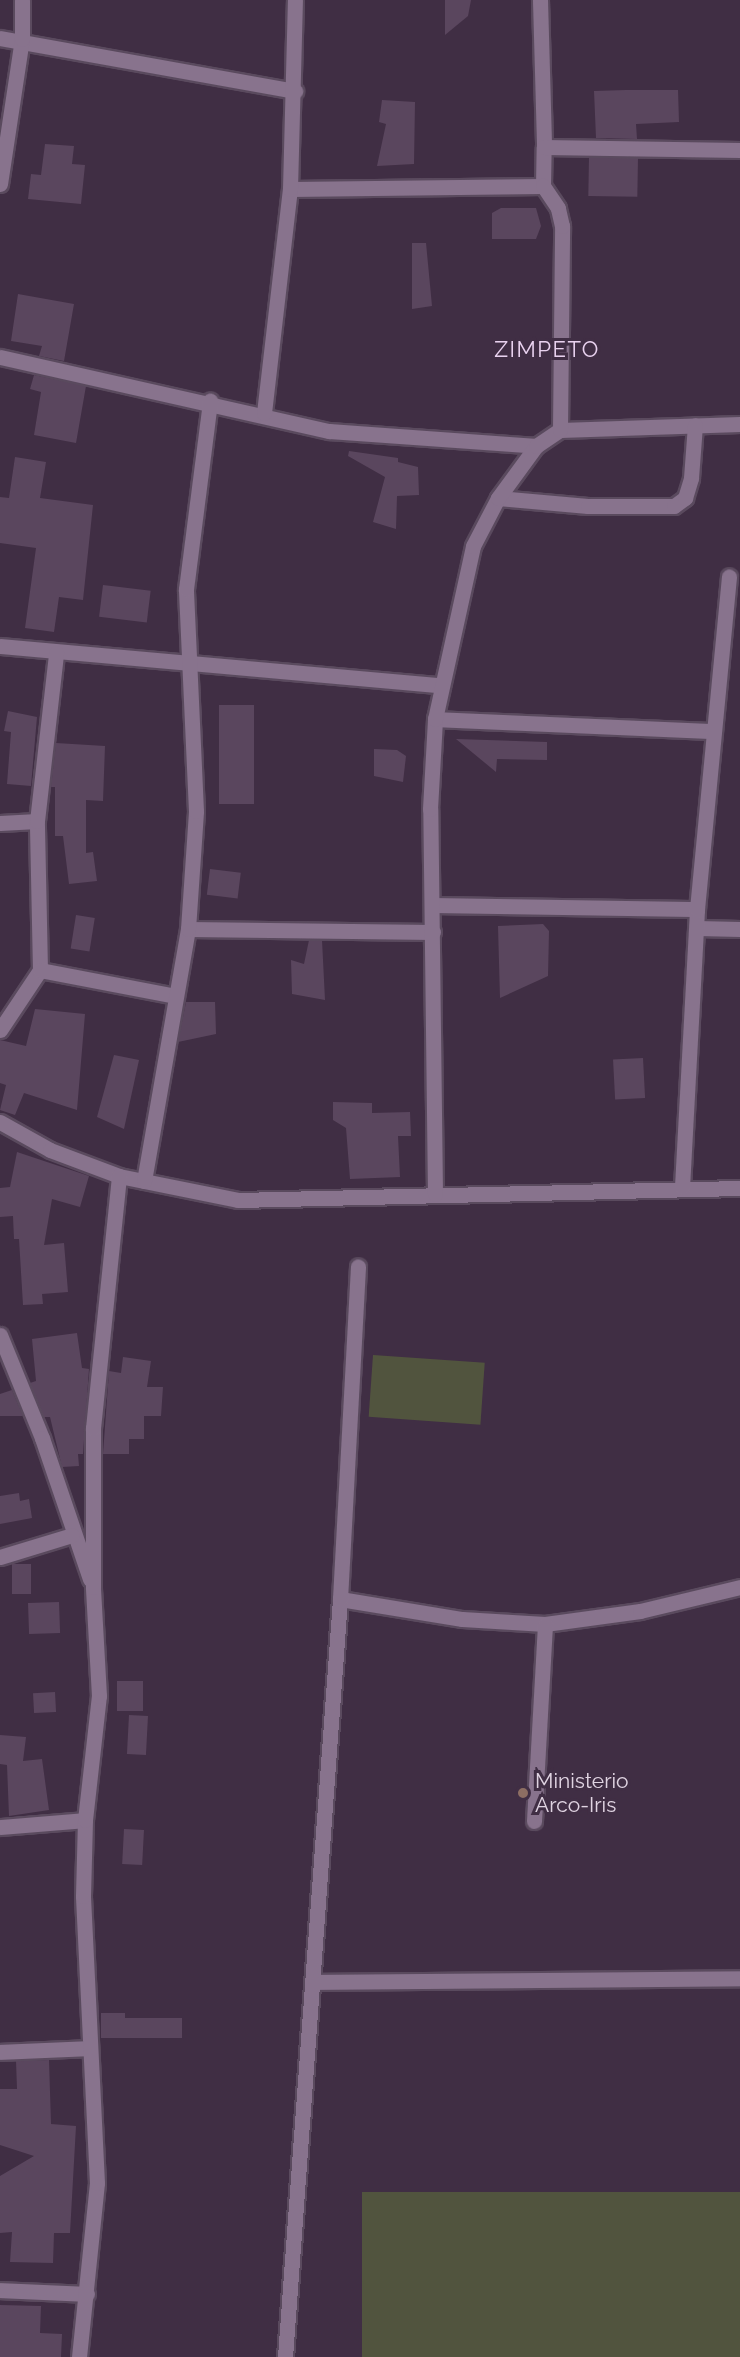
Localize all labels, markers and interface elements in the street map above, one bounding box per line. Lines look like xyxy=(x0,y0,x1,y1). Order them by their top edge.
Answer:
district label: ZIMPETO xyxy=(494,337,600,363)
place label: Ministerio Arco-Iris xyxy=(535,1768,629,1818)
marker: Ministerio Arco-Iris xyxy=(516,1786,530,1800)

